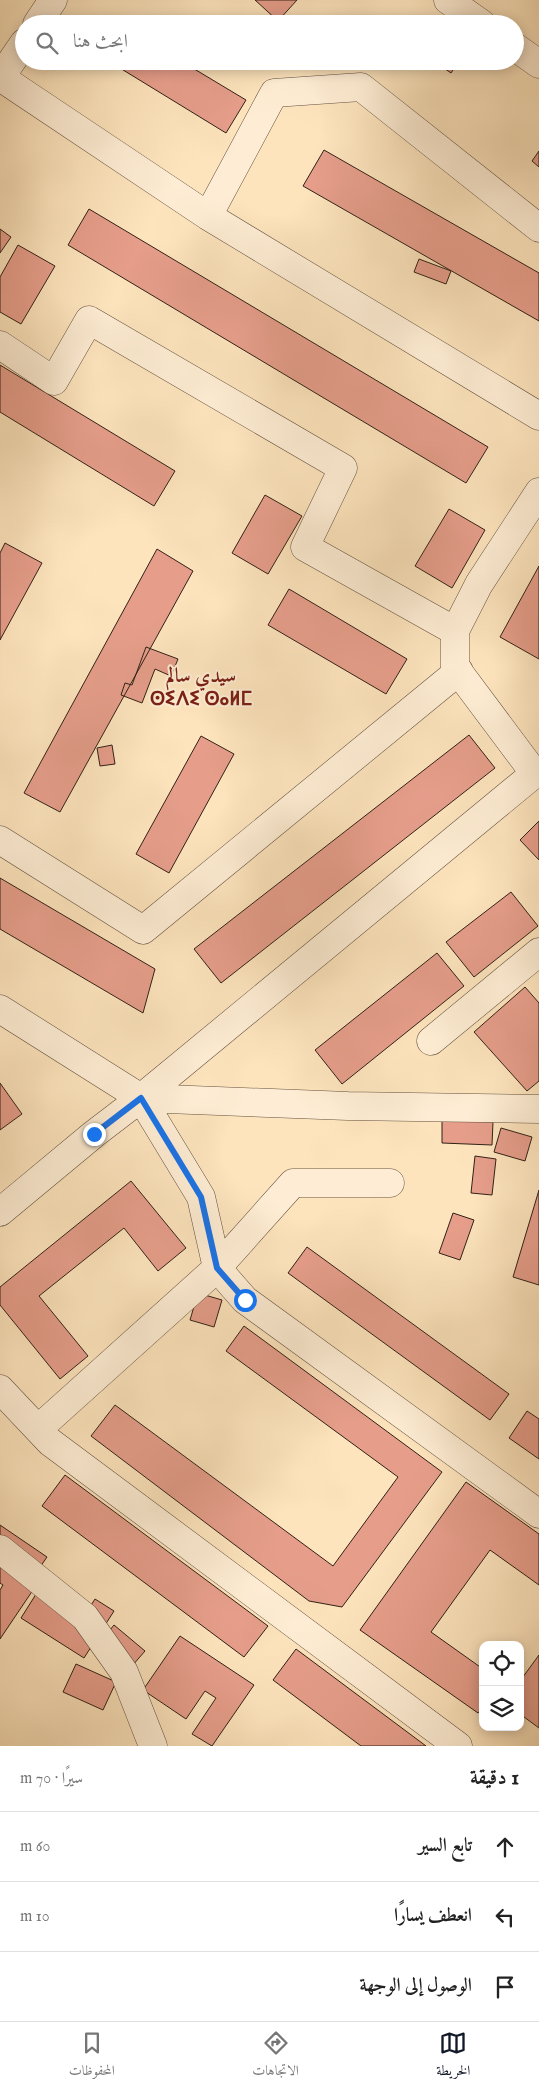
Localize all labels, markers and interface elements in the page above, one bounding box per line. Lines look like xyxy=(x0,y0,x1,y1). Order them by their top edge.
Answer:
search box xyxy=(15,15,524,70)
icon: search xyxy=(33,29,61,57)
text: ابحث هنا xyxy=(73,30,128,54)
district label: سيدي سالم ⵙⵉⴷⵉ ⵙⴰⵍⵎ xyxy=(150,664,253,712)
route end xyxy=(83,1123,106,1146)
route start xyxy=(234,1289,257,1312)
map controls xyxy=(479,1641,524,1731)
button: locate xyxy=(479,1641,524,1686)
button: layers xyxy=(479,1686,524,1731)
text: 1 دقيقة xyxy=(470,1765,519,1792)
text: سيرًا · 70 m xyxy=(20,1769,83,1789)
icon: ahead xyxy=(491,1833,519,1861)
text: تابع السير xyxy=(418,1834,472,1858)
text: 60 m xyxy=(20,1837,50,1857)
icon: left xyxy=(491,1903,519,1931)
text: انعطف يسارًا xyxy=(394,1904,472,1928)
text: 10 m xyxy=(20,1907,50,1927)
icon: arrive xyxy=(491,1973,519,2001)
text: الوصول إلى الوجهة xyxy=(360,1974,472,1998)
tab: المحفوظات xyxy=(69,2029,115,2084)
tab: الاتجاهات xyxy=(252,2029,299,2084)
tab: الخريطة xyxy=(436,2029,470,2084)

